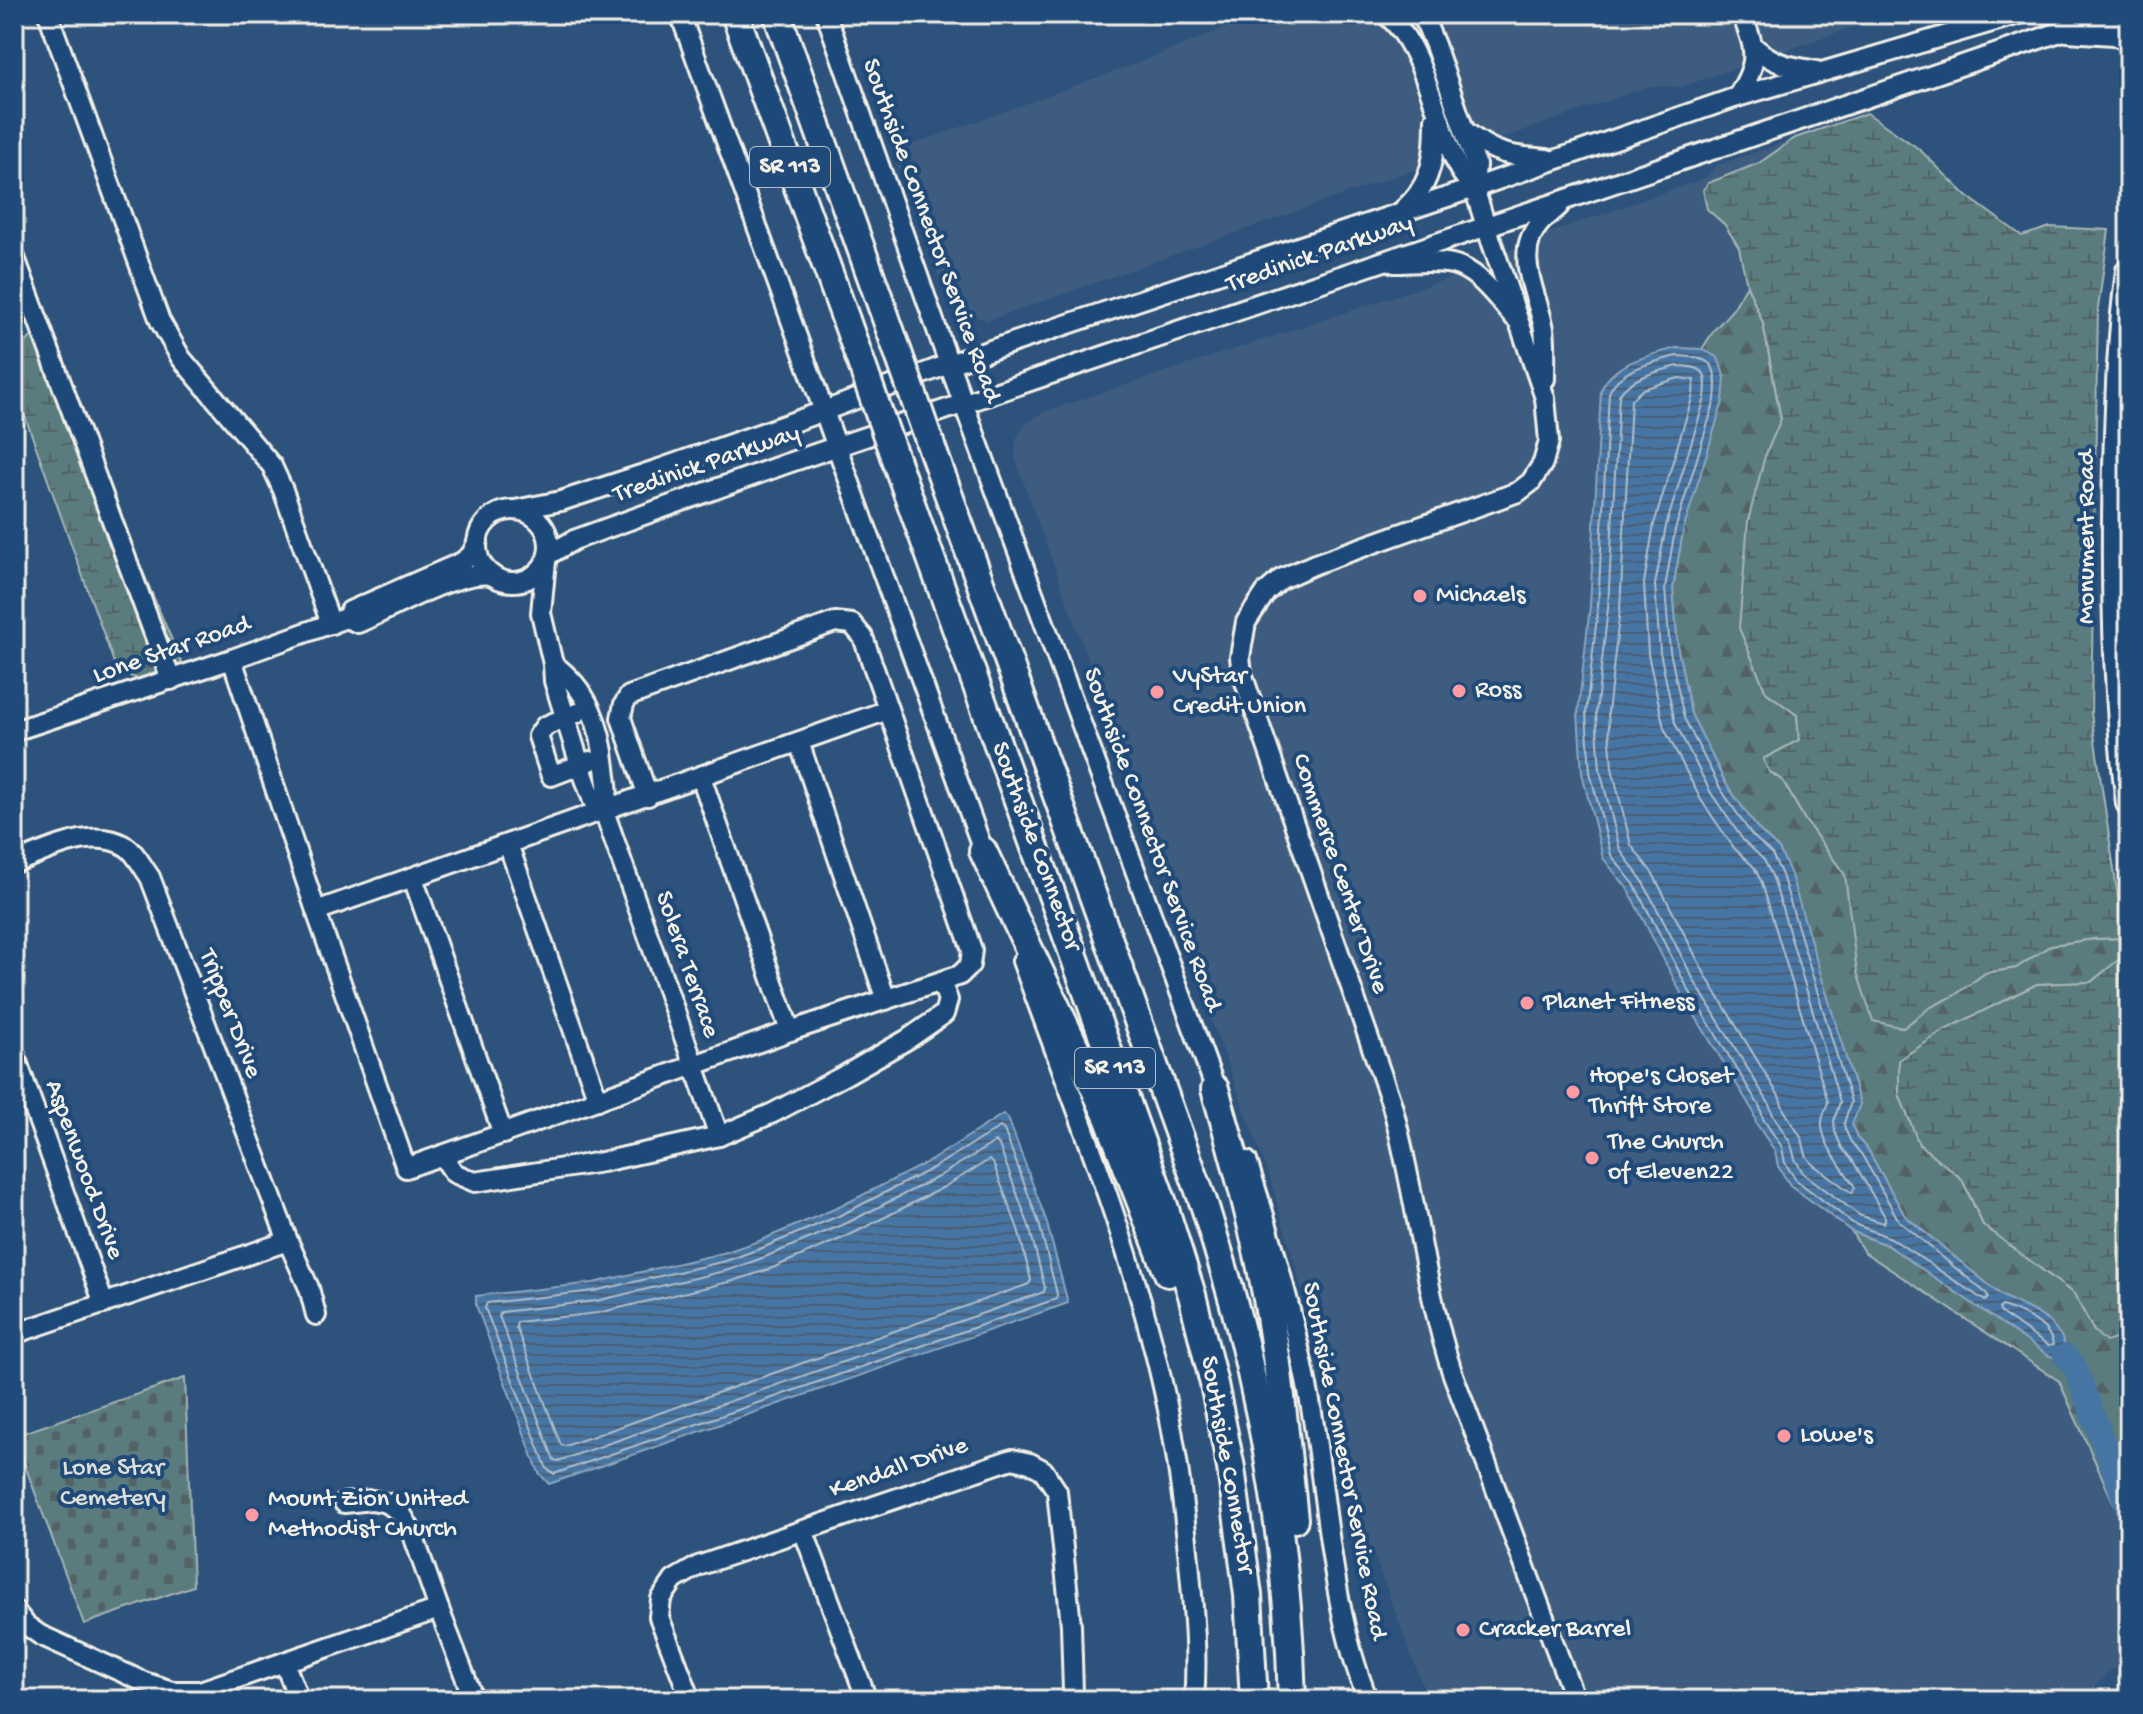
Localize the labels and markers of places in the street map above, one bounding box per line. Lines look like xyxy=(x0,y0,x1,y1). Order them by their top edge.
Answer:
place label: Michaels xyxy=(1436,581,1527,612)
marker: Michaels xyxy=(1411,587,1429,605)
place label: VyStar Credit Union xyxy=(1172,662,1307,723)
place label: Ross xyxy=(1475,676,1523,707)
marker: Ross xyxy=(1450,682,1468,700)
marker: VyStar Credit Union xyxy=(1148,683,1166,701)
place label: Planet Fitness xyxy=(1542,988,1696,1019)
marker: Planet Fitness xyxy=(1518,994,1536,1012)
place label: Hope's Closet Thrift Store xyxy=(1587,1062,1735,1123)
marker: Hope's Closet Thrift Store xyxy=(1564,1083,1582,1101)
place label: The Church of Eleven22 xyxy=(1606,1128,1734,1189)
marker: The Church of Eleven22 xyxy=(1583,1149,1601,1167)
place label: Lowe's xyxy=(1800,1421,1874,1452)
marker: Lowe's xyxy=(1775,1427,1793,1445)
place label: Mount Zion United Methodist Church xyxy=(268,1485,469,1546)
marker: Mount Zion United Methodist Church xyxy=(243,1506,261,1524)
place label: Cracker Barrel xyxy=(1479,1615,1631,1646)
marker: Cracker Barrel xyxy=(1454,1621,1472,1639)

